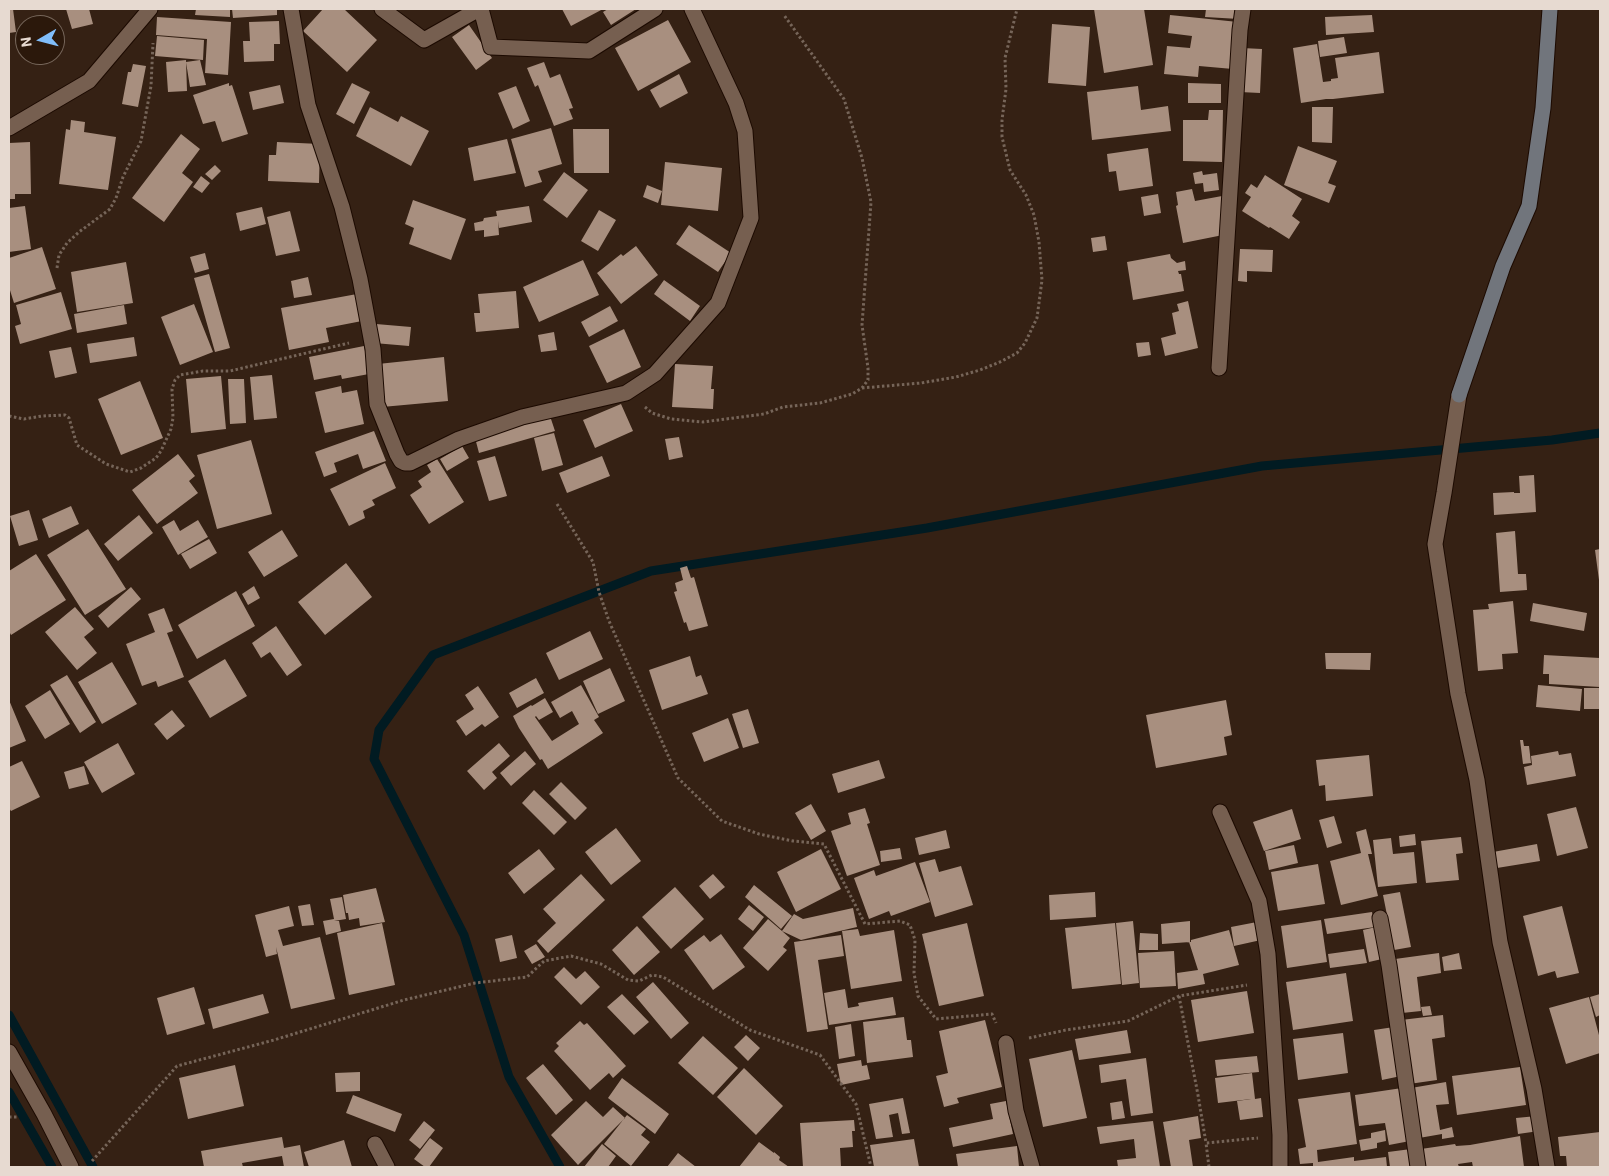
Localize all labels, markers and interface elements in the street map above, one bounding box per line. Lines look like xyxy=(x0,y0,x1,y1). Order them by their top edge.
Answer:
north arrow xyxy=(15,15,65,65)
text: N xyxy=(18,36,35,48)

